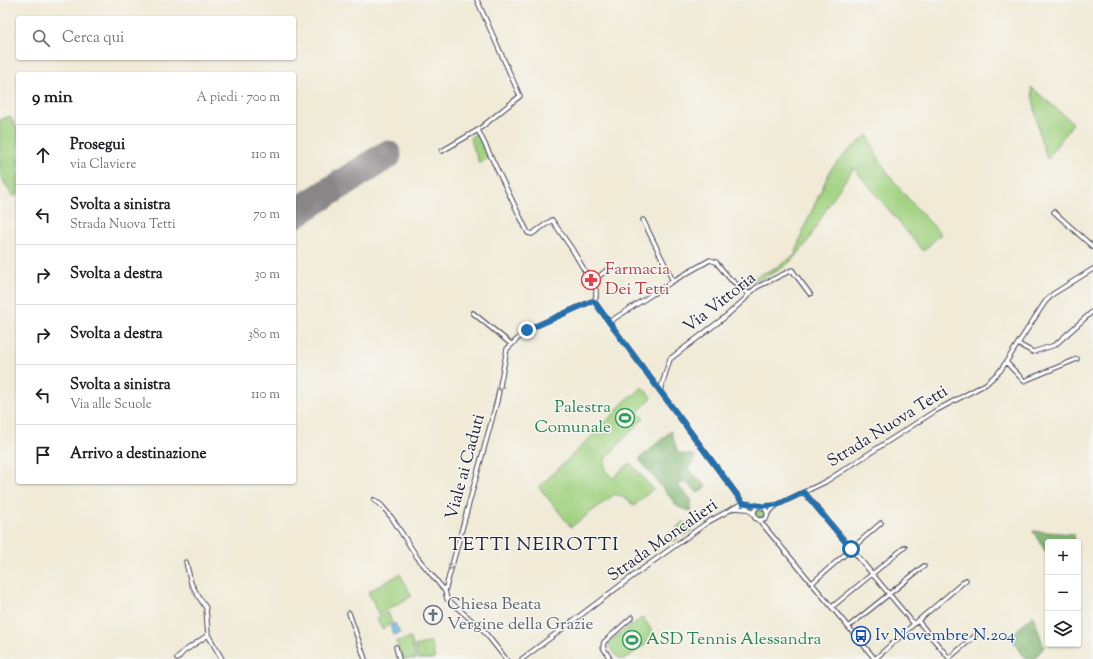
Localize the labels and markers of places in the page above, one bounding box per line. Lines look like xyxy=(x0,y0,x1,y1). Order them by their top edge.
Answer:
place label: Farmacia Dei Tetti xyxy=(605,258,670,302)
pharmacy icon: Farmacia Dei Tetti xyxy=(580,269,602,291)
place label: Palestra Comunale xyxy=(534,396,611,440)
sports icon: Palestra Comunale xyxy=(614,407,636,429)
place label: Chiesa Beata Vergine della Grazie xyxy=(447,593,593,637)
church icon: Chiesa Beata Vergine della Grazie xyxy=(422,604,444,626)
place label: Iv Novembre N.204 xyxy=(875,624,1015,648)
bus stop icon: Iv Novembre N.204 xyxy=(850,625,872,647)
place label: ASD Tennis Alessandra xyxy=(646,628,822,652)
sports icon: ASD Tennis Alessandra xyxy=(621,629,643,651)

